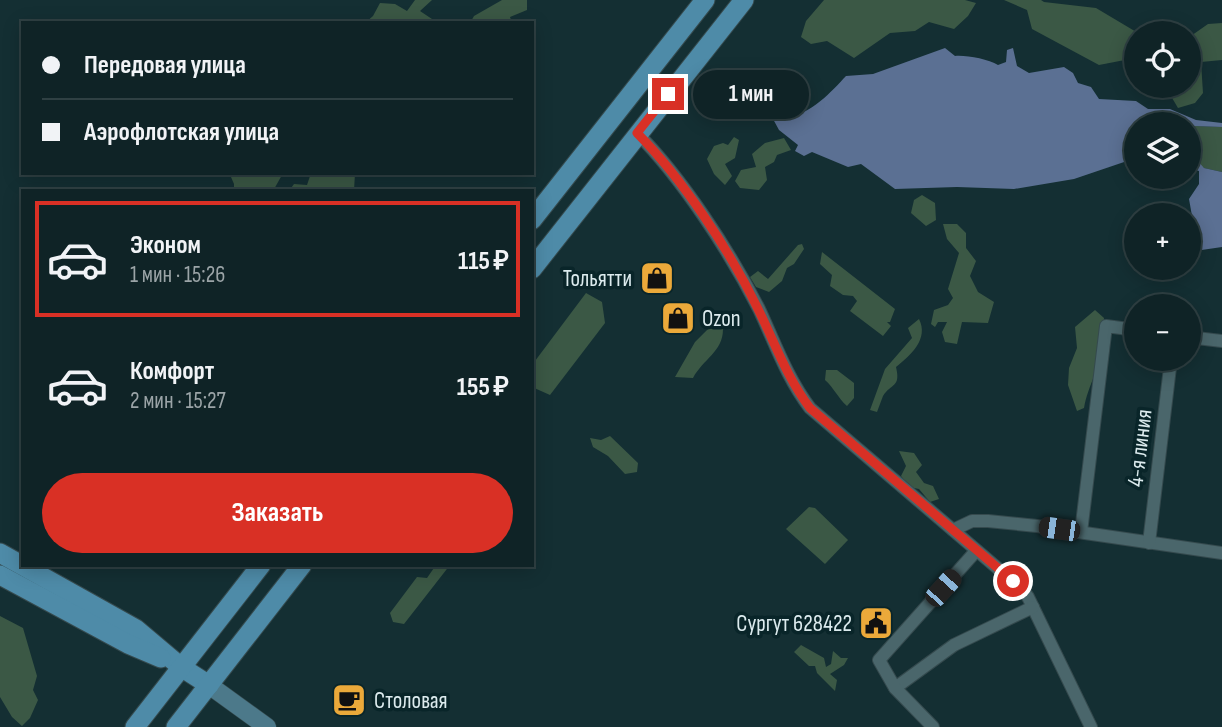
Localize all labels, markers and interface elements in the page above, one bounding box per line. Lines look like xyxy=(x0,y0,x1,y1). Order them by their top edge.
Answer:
map controls xyxy=(1124,21,1201,371)
button: locate xyxy=(1124,21,1201,98)
text: Передовая улица xyxy=(84,50,246,81)
callout: 1 мин xyxy=(692,70,808,119)
route end xyxy=(652,78,684,110)
text: 1 мин xyxy=(729,80,773,108)
button: layers xyxy=(1124,112,1201,189)
text: Аэрофлотская улица xyxy=(84,117,279,148)
button: + xyxy=(1124,203,1201,280)
icon: car xyxy=(46,228,109,291)
text: Эконом xyxy=(130,230,201,261)
text: 115 ₽ xyxy=(458,246,509,277)
shop icon: Тольятти xyxy=(638,259,676,297)
text: 1 мин · 15:26 xyxy=(130,261,225,289)
place label: Тольятти xyxy=(563,265,632,293)
button: − xyxy=(1124,294,1201,371)
shop icon: Ozon xyxy=(659,299,697,337)
place label: Ozon xyxy=(702,305,741,333)
icon: car xyxy=(46,354,109,417)
text: Комфорт xyxy=(130,356,214,387)
text: 155 ₽ xyxy=(457,372,509,403)
text: 2 мин · 15:27 xyxy=(130,387,226,415)
street label: 4-я линия xyxy=(1121,408,1159,488)
button: Заказать xyxy=(42,473,513,553)
car xyxy=(1037,516,1082,542)
car xyxy=(922,565,965,611)
route start xyxy=(997,565,1029,597)
public building icon: Сургут 628422 xyxy=(857,604,895,642)
place label: Сургут 628422 xyxy=(736,610,852,638)
cafe icon: Столовая xyxy=(330,681,368,719)
place label: Столовая xyxy=(374,687,448,715)

